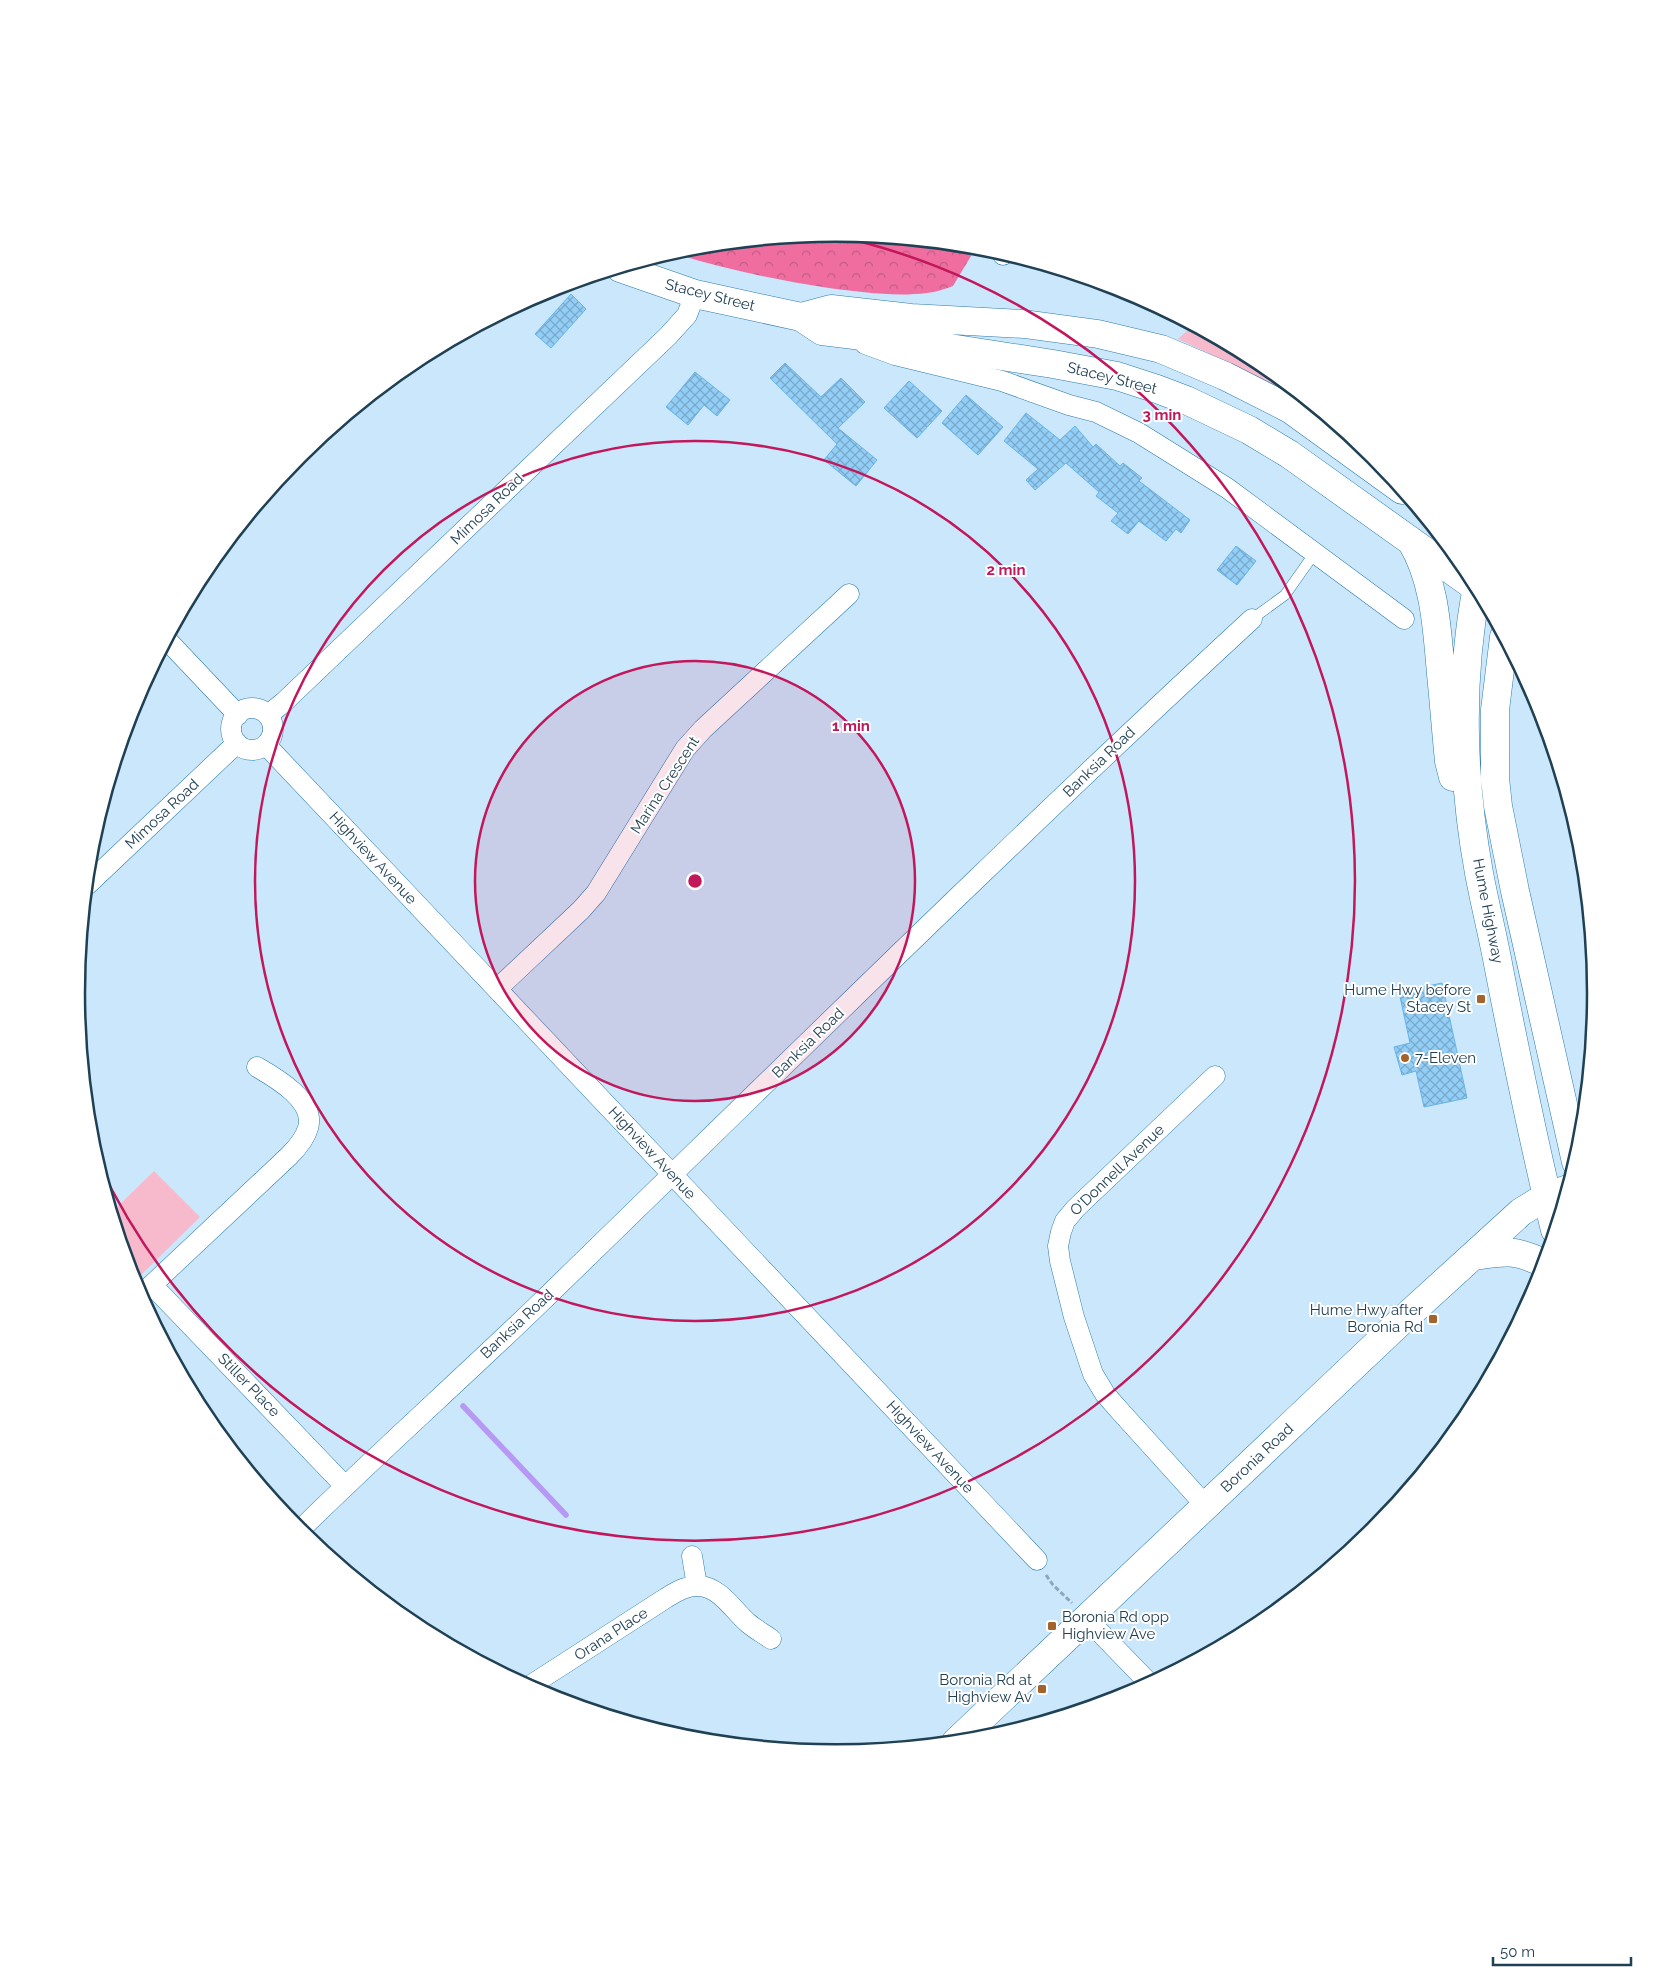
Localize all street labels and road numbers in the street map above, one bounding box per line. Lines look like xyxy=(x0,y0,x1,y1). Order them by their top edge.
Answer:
street label: Stacey Street xyxy=(663,275,757,315)
street label: Stacey Street xyxy=(1065,358,1159,398)
street label: Mimosa Road xyxy=(447,470,527,548)
street label: Banksia Road xyxy=(1059,723,1139,801)
street label: Marina Crescent xyxy=(627,733,703,837)
street label: Mimosa Road xyxy=(121,775,203,853)
street label: Highview Avenue xyxy=(326,808,421,908)
street label: Hume Highway xyxy=(1469,857,1507,965)
street label: Banksia Road xyxy=(768,1004,848,1082)
street label: Highview Avenue xyxy=(605,1103,700,1203)
street label: O'Donnell Avenue xyxy=(1066,1120,1168,1219)
street label: Banksia Road xyxy=(477,1286,557,1362)
street label: Stiller Place xyxy=(214,1349,284,1421)
street label: Highview Avenue xyxy=(883,1397,978,1497)
street label: Boronia Road xyxy=(1217,1420,1297,1496)
street label: Orana Place xyxy=(571,1603,651,1664)

